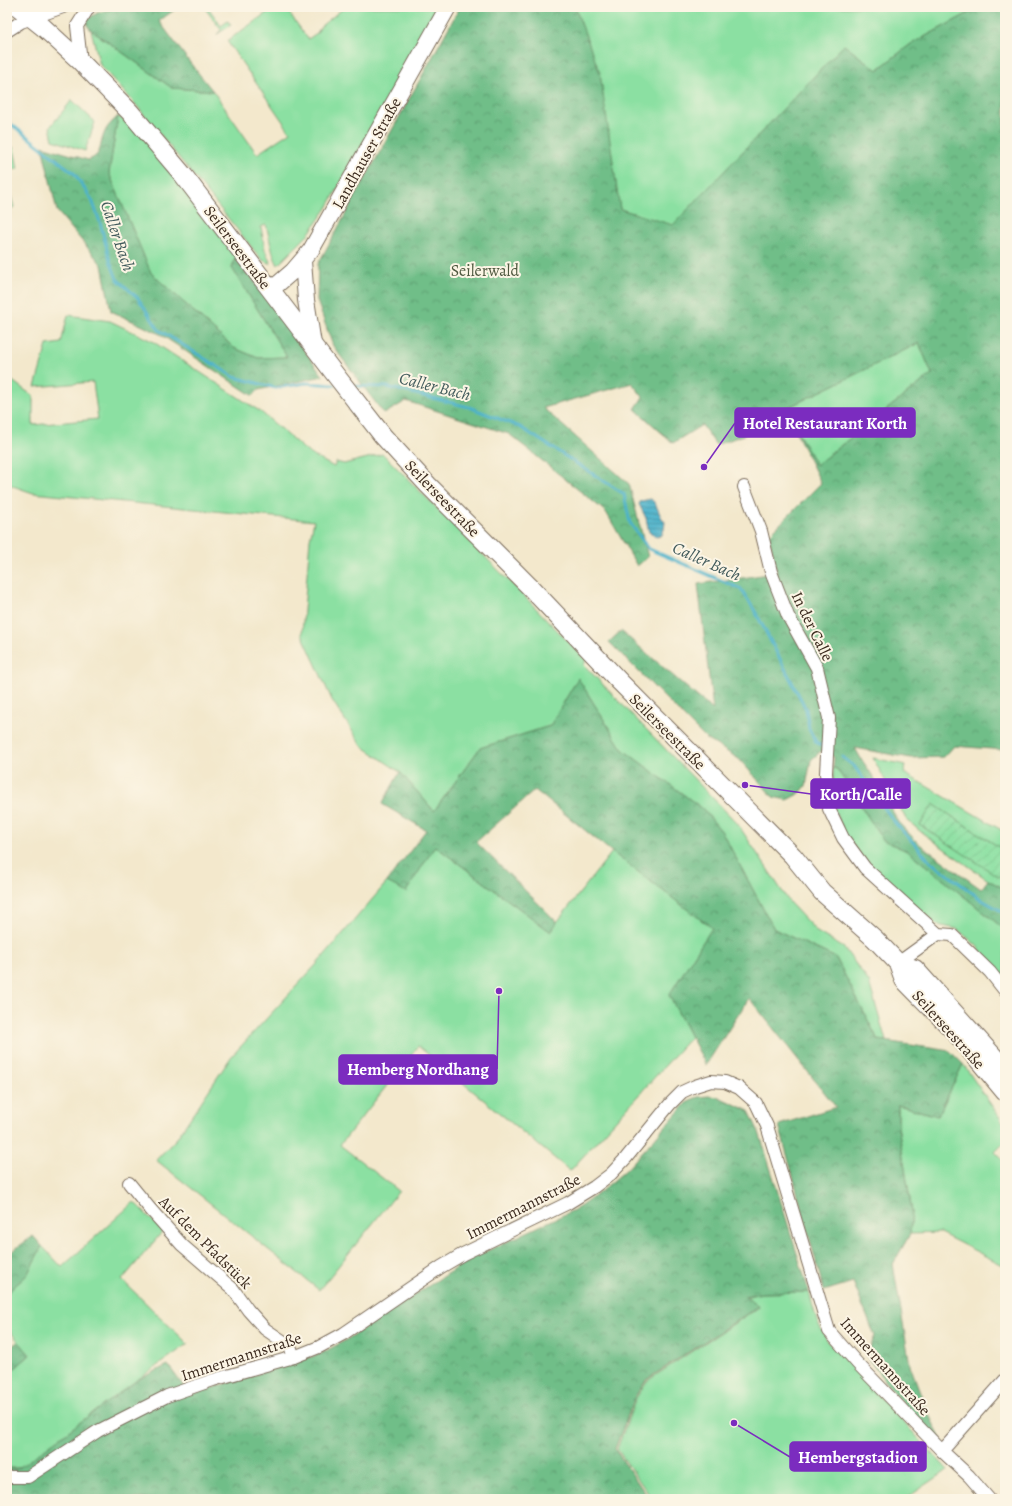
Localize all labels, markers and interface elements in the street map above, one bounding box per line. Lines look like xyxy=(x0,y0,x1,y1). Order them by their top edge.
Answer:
street label: Landhauser Straße xyxy=(327,94,407,213)
water label: Caller Bach xyxy=(95,198,140,274)
street label: Seilerseestraße xyxy=(198,201,276,294)
park label: Seilerwald xyxy=(451,260,520,282)
water label: Caller Bach xyxy=(397,367,473,406)
callout: Hotel Restaurant Korth xyxy=(735,408,915,437)
text: Hotel Restaurant Korth xyxy=(743,412,907,435)
street label: Seilerseestraße xyxy=(400,455,485,542)
water label: Caller Bach xyxy=(669,536,745,587)
street label: In der Calle xyxy=(786,588,838,665)
street label: Seilerseestraße xyxy=(624,689,710,775)
callout: Korth/Calle xyxy=(811,779,910,808)
text: Korth/Calle xyxy=(820,783,902,806)
street label: Seilerseestraße xyxy=(907,985,990,1074)
callout: Hemberg Nordhang xyxy=(339,1055,497,1084)
text: Hemberg Nordhang xyxy=(347,1058,489,1081)
street label: Immermannstraße xyxy=(463,1169,584,1245)
street label: Auf dem Pfadstück xyxy=(153,1191,257,1294)
street label: Immermannstraße xyxy=(835,1313,935,1421)
street label: Immermannstraße xyxy=(178,1327,304,1387)
callout: Hembergstadion xyxy=(790,1442,926,1471)
text: Hembergstadion xyxy=(798,1446,918,1469)

